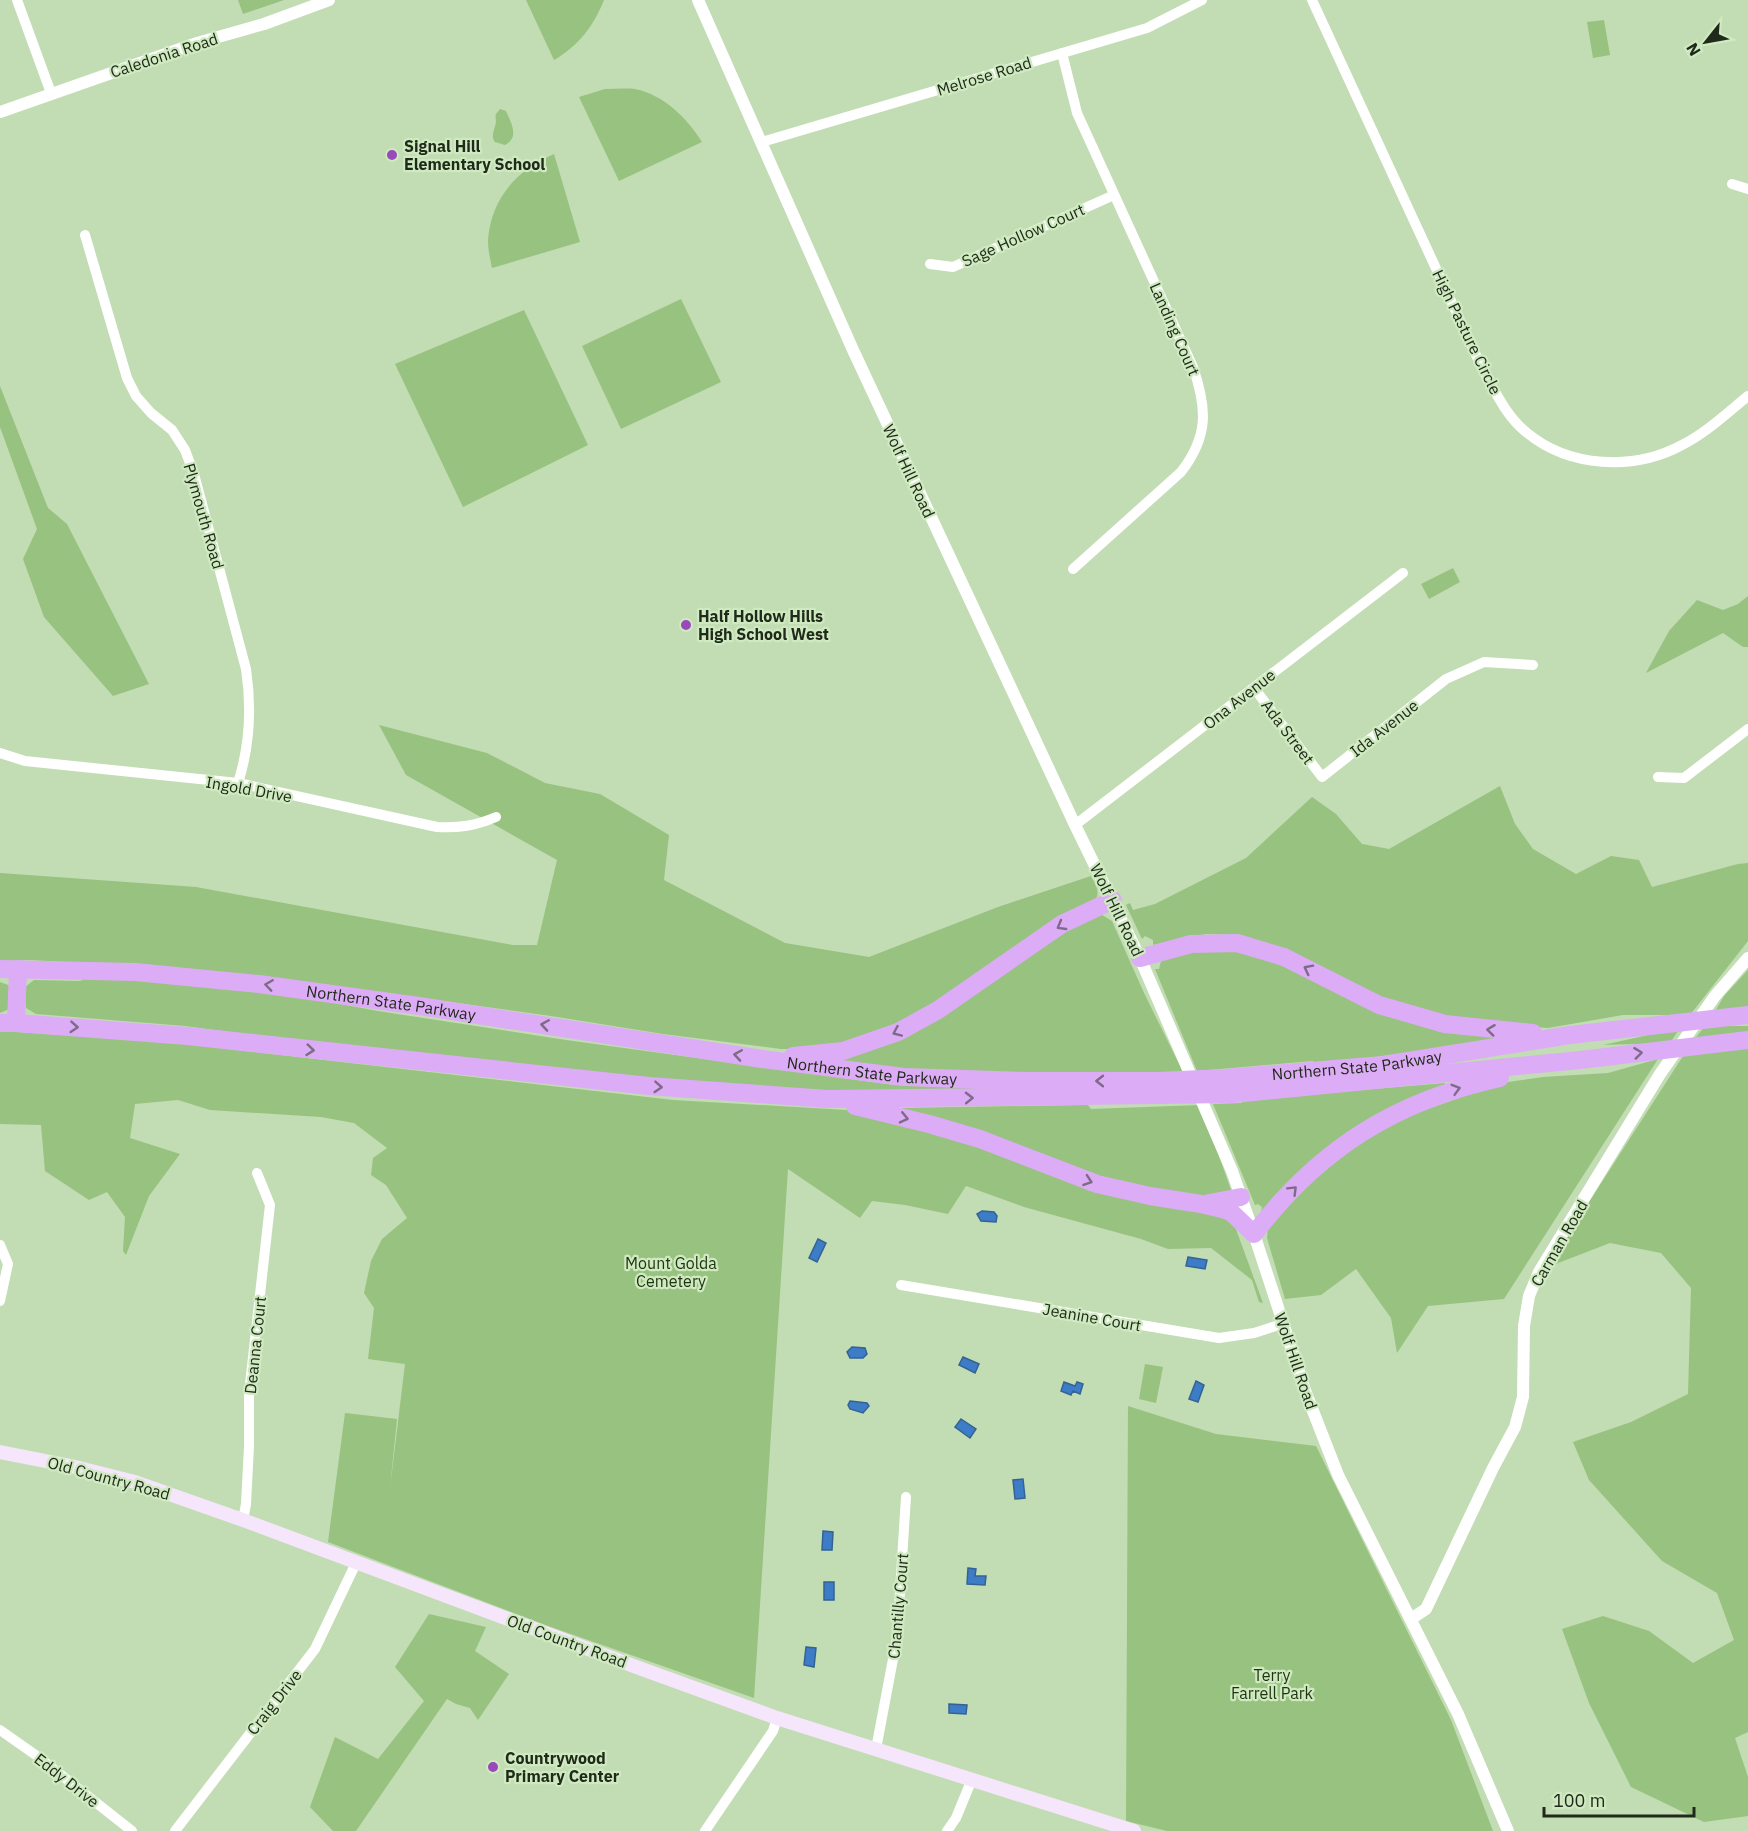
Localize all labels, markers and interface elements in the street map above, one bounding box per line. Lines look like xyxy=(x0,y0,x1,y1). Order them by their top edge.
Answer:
north arrow xyxy=(1676,12,1736,72)
street label: Caledonia Road xyxy=(108,28,220,82)
text: N xyxy=(1682,40,1705,60)
street label: Melrose Road xyxy=(934,52,1034,100)
place label: Signal Hill Elementary School xyxy=(404,136,545,174)
marker: Signal Hill Elementary School xyxy=(385,148,399,162)
street label: Sage Hollow Court xyxy=(959,199,1087,271)
street label: High Pasture Circle xyxy=(1428,266,1506,398)
street label: Landing Court xyxy=(1146,279,1204,379)
street label: Wolf Hill Road xyxy=(879,421,939,521)
street label: Plymouth Road xyxy=(179,461,229,571)
place label: Half Hollow Hills High School West xyxy=(698,606,829,644)
marker: Half Hollow Hills High School West xyxy=(679,618,693,632)
street label: Ona Avenue xyxy=(1199,664,1279,733)
street label: Ida Avenue xyxy=(1346,695,1422,761)
street label: Ada Street xyxy=(1257,696,1319,768)
street label: Ingold Drive xyxy=(204,772,294,806)
street label: Wolf Hill Road xyxy=(1086,860,1148,960)
one-way arrow xyxy=(1057,919,1067,930)
one-way arrow xyxy=(1303,965,1314,977)
one-way arrow xyxy=(265,980,274,992)
street label: Northern State Parkway xyxy=(305,981,477,1025)
one-way arrow xyxy=(70,1020,79,1033)
one-way arrow xyxy=(541,1020,550,1032)
one-way arrow xyxy=(893,1024,904,1036)
one-way arrow xyxy=(1487,1024,1496,1037)
one-way arrow xyxy=(306,1043,315,1055)
street label: Northern State Parkway xyxy=(1271,1046,1443,1084)
one-way arrow xyxy=(1634,1048,1643,1060)
one-way arrow xyxy=(733,1050,743,1062)
street label: Northern State Parkway xyxy=(786,1052,958,1089)
one-way arrow xyxy=(1095,1075,1104,1087)
one-way arrow xyxy=(654,1080,663,1093)
one-way arrow xyxy=(1451,1084,1461,1096)
one-way arrow xyxy=(965,1092,974,1104)
one-way arrow xyxy=(899,1110,909,1123)
one-way arrow xyxy=(1082,1173,1093,1186)
one-way arrow xyxy=(1286,1187,1297,1197)
street label: Carman Road xyxy=(1526,1196,1592,1290)
park label: Mount Golda Cemetery xyxy=(625,1253,717,1291)
street label: Deanna Court xyxy=(240,1295,270,1395)
street label: Jeanine Court xyxy=(1041,1298,1143,1336)
street label: Wolf Hill Road xyxy=(1270,1310,1322,1412)
street label: Old Country Road xyxy=(46,1452,172,1504)
street label: Chantilly Court xyxy=(883,1552,913,1660)
street label: Old Country Road xyxy=(504,1610,630,1672)
street label: Craig Drive xyxy=(242,1665,306,1739)
park label: Terry Farrell Park xyxy=(1231,1665,1314,1703)
place label: Countrywood Primary Center xyxy=(505,1748,620,1786)
street label: Eddy Drive xyxy=(31,1749,104,1812)
marker: Countrywood Primary Center xyxy=(486,1760,500,1774)
scale bar xyxy=(1544,1780,1694,1818)
text: 100 m xyxy=(1553,1789,1605,1812)

